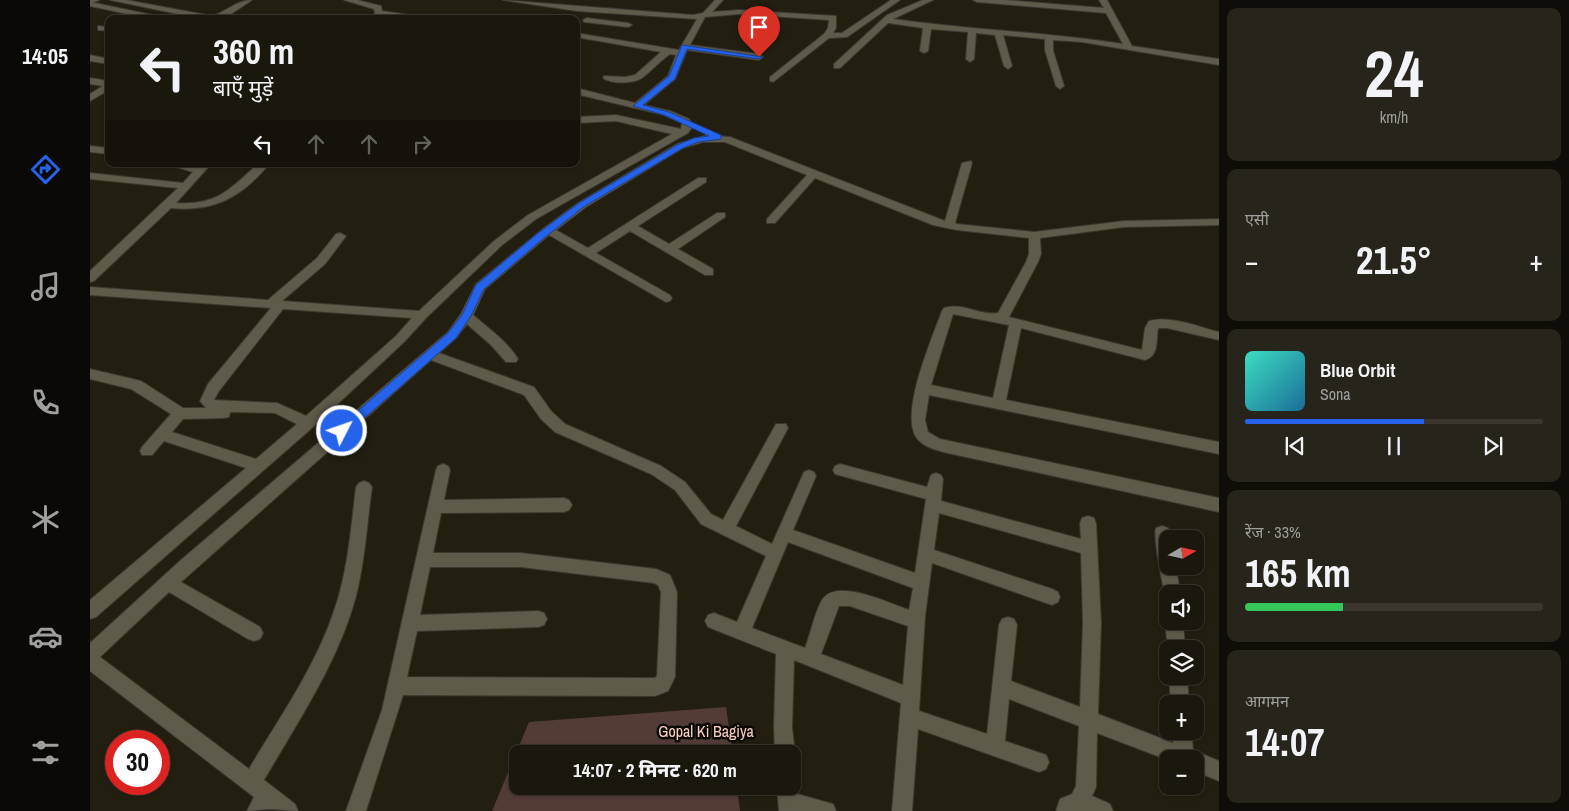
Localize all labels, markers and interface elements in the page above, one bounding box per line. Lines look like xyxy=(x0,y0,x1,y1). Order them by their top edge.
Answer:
pin xyxy=(738,6,780,57)
icon: arrive xyxy=(745,13,773,41)
text: 360 m xyxy=(213,28,294,75)
text: 24 xyxy=(1364,30,1424,117)
icon: left xyxy=(130,35,195,100)
text: 14:05 xyxy=(22,41,68,71)
text: बाएँ मुड़ें xyxy=(213,73,273,103)
text: km/h xyxy=(1380,106,1408,128)
icon: left xyxy=(249,130,277,158)
icon: ahead xyxy=(302,130,330,158)
icon: ahead xyxy=(355,130,383,158)
icon: right xyxy=(408,130,436,158)
icon: directions xyxy=(28,152,63,187)
text: एसी xyxy=(1245,208,1269,230)
text: 21.5° xyxy=(1356,235,1432,286)
text: − xyxy=(1245,242,1258,280)
text: + xyxy=(1530,242,1543,280)
icon: music xyxy=(28,269,63,304)
text: Blue Orbit xyxy=(1320,357,1395,383)
text: Sona xyxy=(1320,383,1351,405)
icon: phone xyxy=(28,385,63,420)
position arrow xyxy=(315,404,367,456)
icon: previous xyxy=(1281,432,1309,460)
icon: pause xyxy=(1380,432,1408,460)
icon: next xyxy=(1479,432,1507,460)
icon: climate xyxy=(28,502,63,537)
text: रेंज · 33% xyxy=(1245,521,1301,543)
north arrow xyxy=(1159,530,1204,575)
map controls xyxy=(1159,530,1204,795)
text: 165 km xyxy=(1245,548,1351,599)
button: sound xyxy=(1159,585,1204,630)
icon: car xyxy=(28,619,63,654)
button: layers xyxy=(1159,640,1204,685)
text: आगमन xyxy=(1245,690,1289,712)
button: + xyxy=(1159,695,1204,740)
text: 14:07 xyxy=(1245,717,1325,768)
park label: Gopal Ki Bagiya xyxy=(658,720,754,742)
speed limit sign: 30 xyxy=(105,730,170,795)
icon: filters xyxy=(28,735,63,770)
button: − xyxy=(1159,750,1204,795)
text: 14:07 · 2 मिनट · 620 m xyxy=(573,757,737,783)

